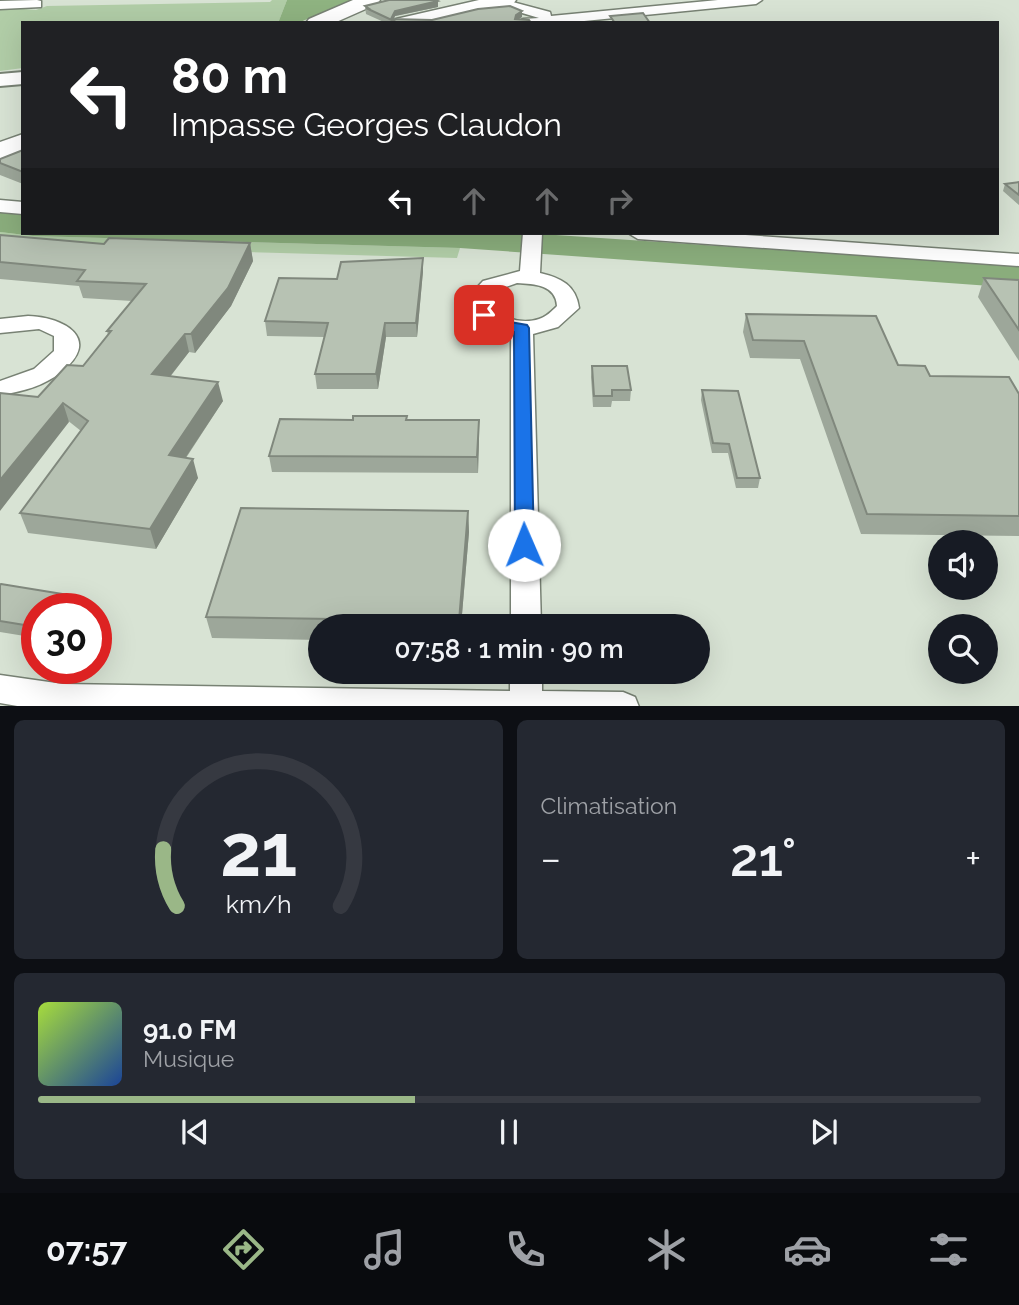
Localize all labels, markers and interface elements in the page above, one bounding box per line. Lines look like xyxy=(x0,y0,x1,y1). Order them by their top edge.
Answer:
text: 80 m xyxy=(171,47,288,104)
icon: left xyxy=(56,49,147,140)
text: Impasse Georges Claudon xyxy=(171,106,562,143)
icon: left xyxy=(382,182,420,220)
icon: ahead xyxy=(455,182,493,220)
icon: ahead xyxy=(528,182,566,220)
icon: right xyxy=(601,182,639,220)
pin xyxy=(454,285,514,345)
icon: arrive xyxy=(465,296,503,334)
position arrow xyxy=(487,508,561,582)
map controls xyxy=(928,530,998,684)
button: sound xyxy=(928,530,998,600)
speed limit sign: 30 xyxy=(21,593,112,684)
button: search xyxy=(928,614,998,684)
text: 07:58 · 1 min · 90 m xyxy=(394,634,624,664)
text: Climatisation xyxy=(541,792,677,819)
text: 21 xyxy=(220,808,297,893)
text: 21° xyxy=(730,827,796,888)
text: − xyxy=(541,836,561,881)
text: + xyxy=(965,836,981,881)
text: km/h xyxy=(225,888,291,918)
text: 91.0 FM xyxy=(143,1015,237,1045)
text: Musique xyxy=(143,1045,234,1072)
icon: previous xyxy=(176,1113,214,1151)
icon: pause xyxy=(490,1113,528,1151)
icon: next xyxy=(805,1113,843,1151)
icon: directions xyxy=(219,1225,268,1274)
icon: music xyxy=(360,1225,409,1274)
icon: phone xyxy=(501,1225,550,1274)
icon: climate xyxy=(642,1225,691,1274)
icon: car xyxy=(783,1225,832,1274)
icon: filters xyxy=(924,1225,973,1274)
text: 07:57 xyxy=(46,1231,127,1268)

